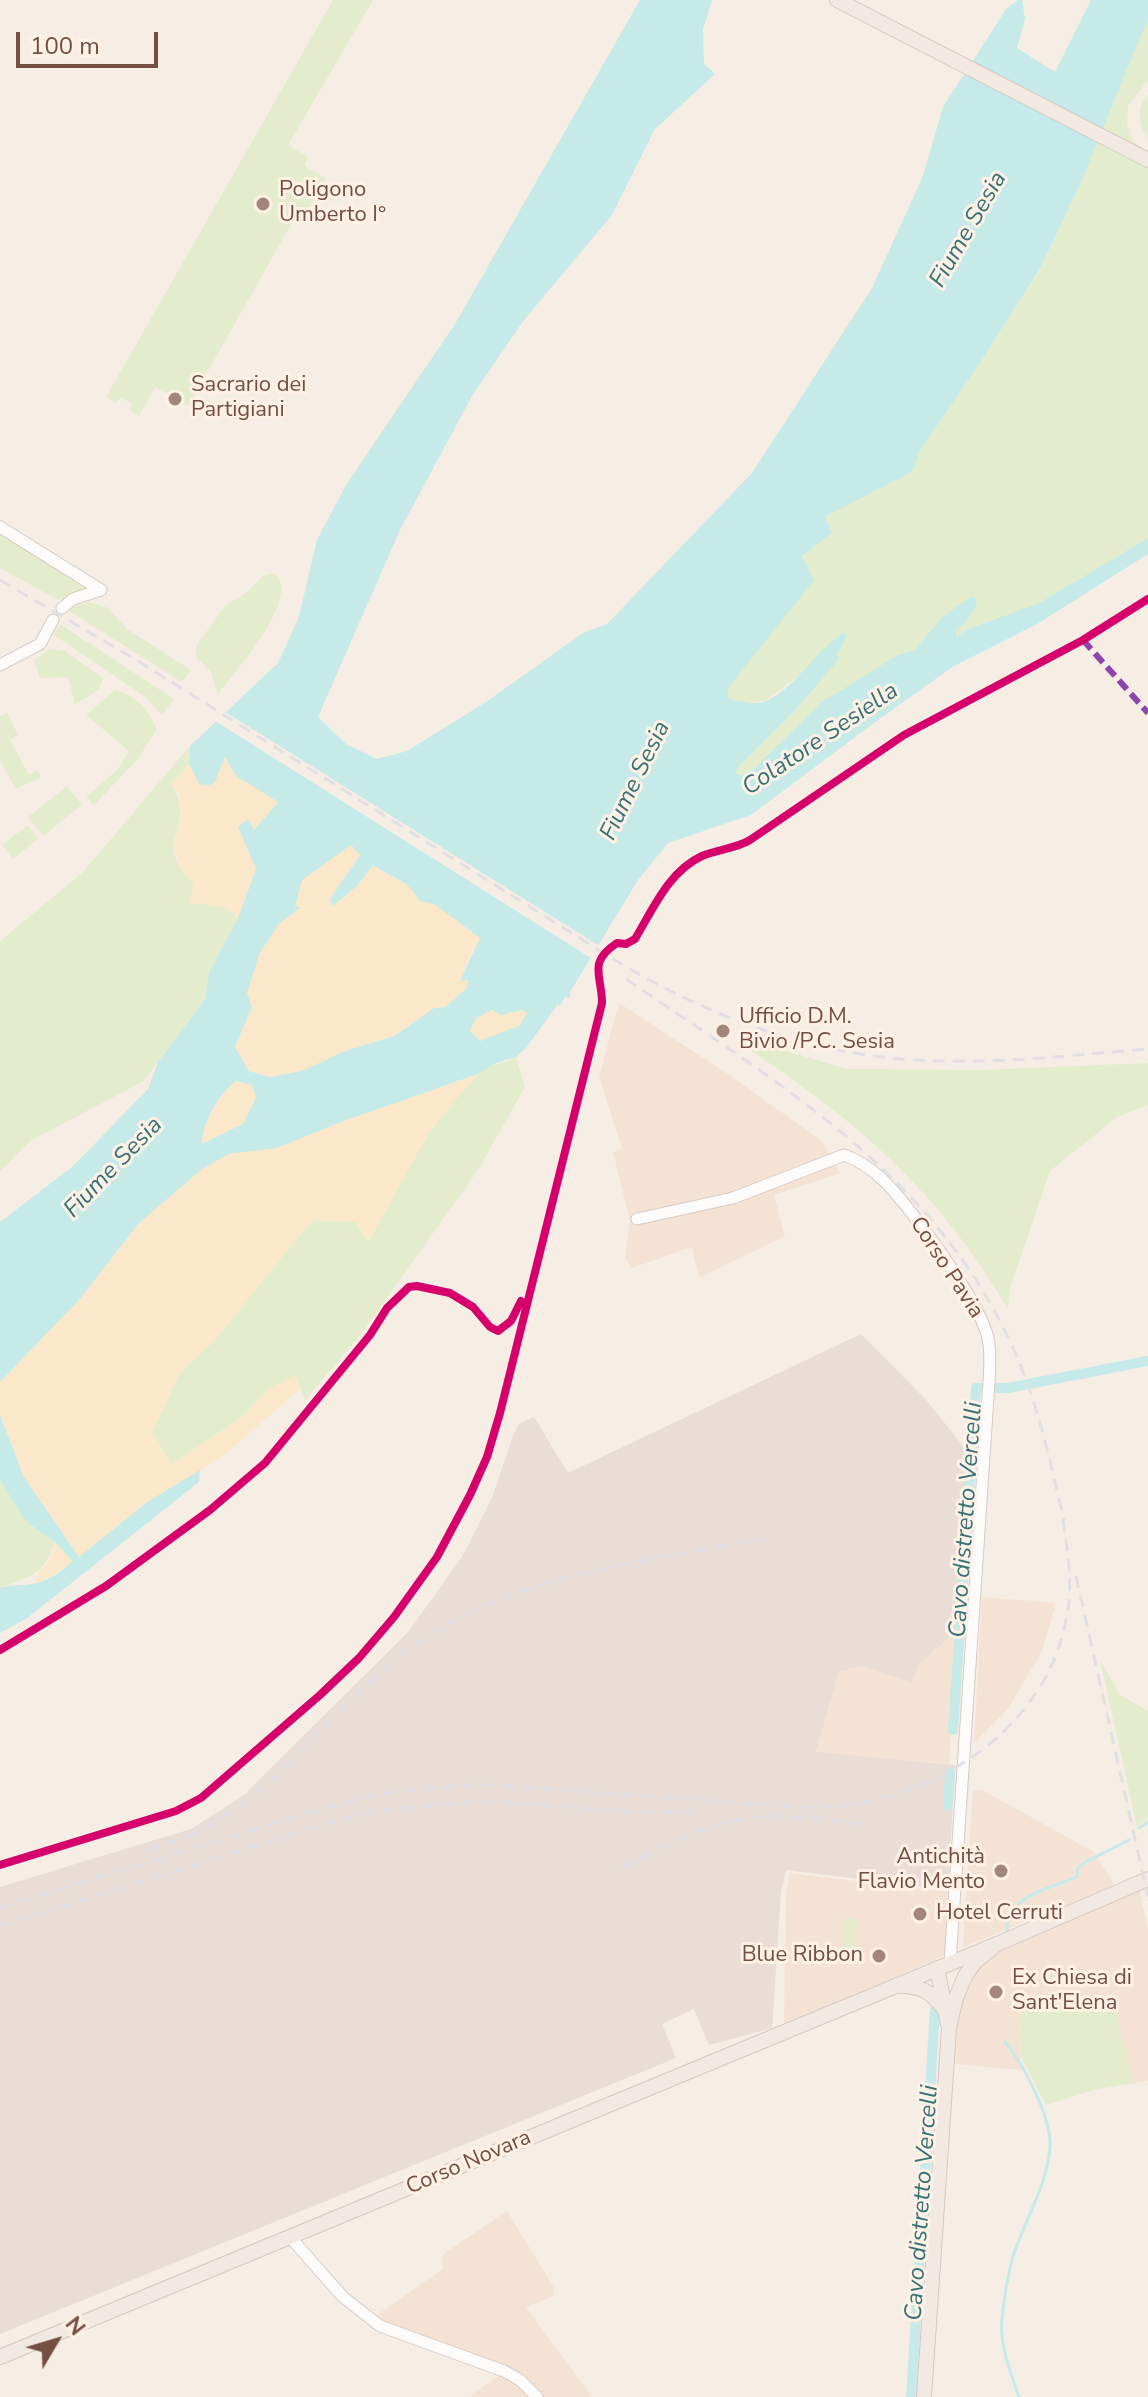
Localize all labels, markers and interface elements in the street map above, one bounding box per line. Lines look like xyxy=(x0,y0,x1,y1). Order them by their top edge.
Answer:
scale bar xyxy=(20,16,162,66)
text: 100 m xyxy=(30,30,100,62)
water label: Fiume Sesia xyxy=(924,167,1014,293)
place label: Poligono Umberto I° xyxy=(279,178,386,230)
marker: Poligono Umberto I° xyxy=(254,195,272,213)
place label: Sacrario dei Partigiani xyxy=(191,373,306,424)
marker: Sacrario dei Partigiani xyxy=(166,390,184,408)
water label: Colatore Sesiella xyxy=(738,677,904,803)
water label: Fiume Sesia xyxy=(595,717,677,845)
place label: Ufficio D.M. Bivio /P.C. Sesia xyxy=(739,1005,895,1056)
marker: Ufficio D.M. Bivio /P.C. Sesia xyxy=(714,1022,732,1040)
water label: Fiume Sesia xyxy=(59,1112,169,1224)
street label: Corso Pavia xyxy=(903,1212,989,1324)
water label: Cavo distretto Vercelli xyxy=(944,1401,990,1639)
place label: Antichità Flavio Mento xyxy=(858,1845,985,1896)
marker: Antichità Flavio Mento xyxy=(992,1862,1010,1880)
place label: Hotel Cerruti xyxy=(936,1901,1063,1927)
marker: Hotel Cerruti xyxy=(911,1905,929,1923)
place label: Blue Ribbon xyxy=(742,1943,863,1969)
marker: Blue Ribbon xyxy=(870,1947,888,1965)
place label: Ex Chiesa di Sant'Elena xyxy=(1012,1966,1132,2018)
marker: Ex Chiesa di Sant'Elena xyxy=(987,1983,1005,2001)
water label: Cavo distretto Vercelli xyxy=(900,2084,946,2322)
street label: Corso Novara xyxy=(403,2125,535,2201)
north arrow xyxy=(16,2301,96,2381)
text: N xyxy=(58,2311,92,2342)

